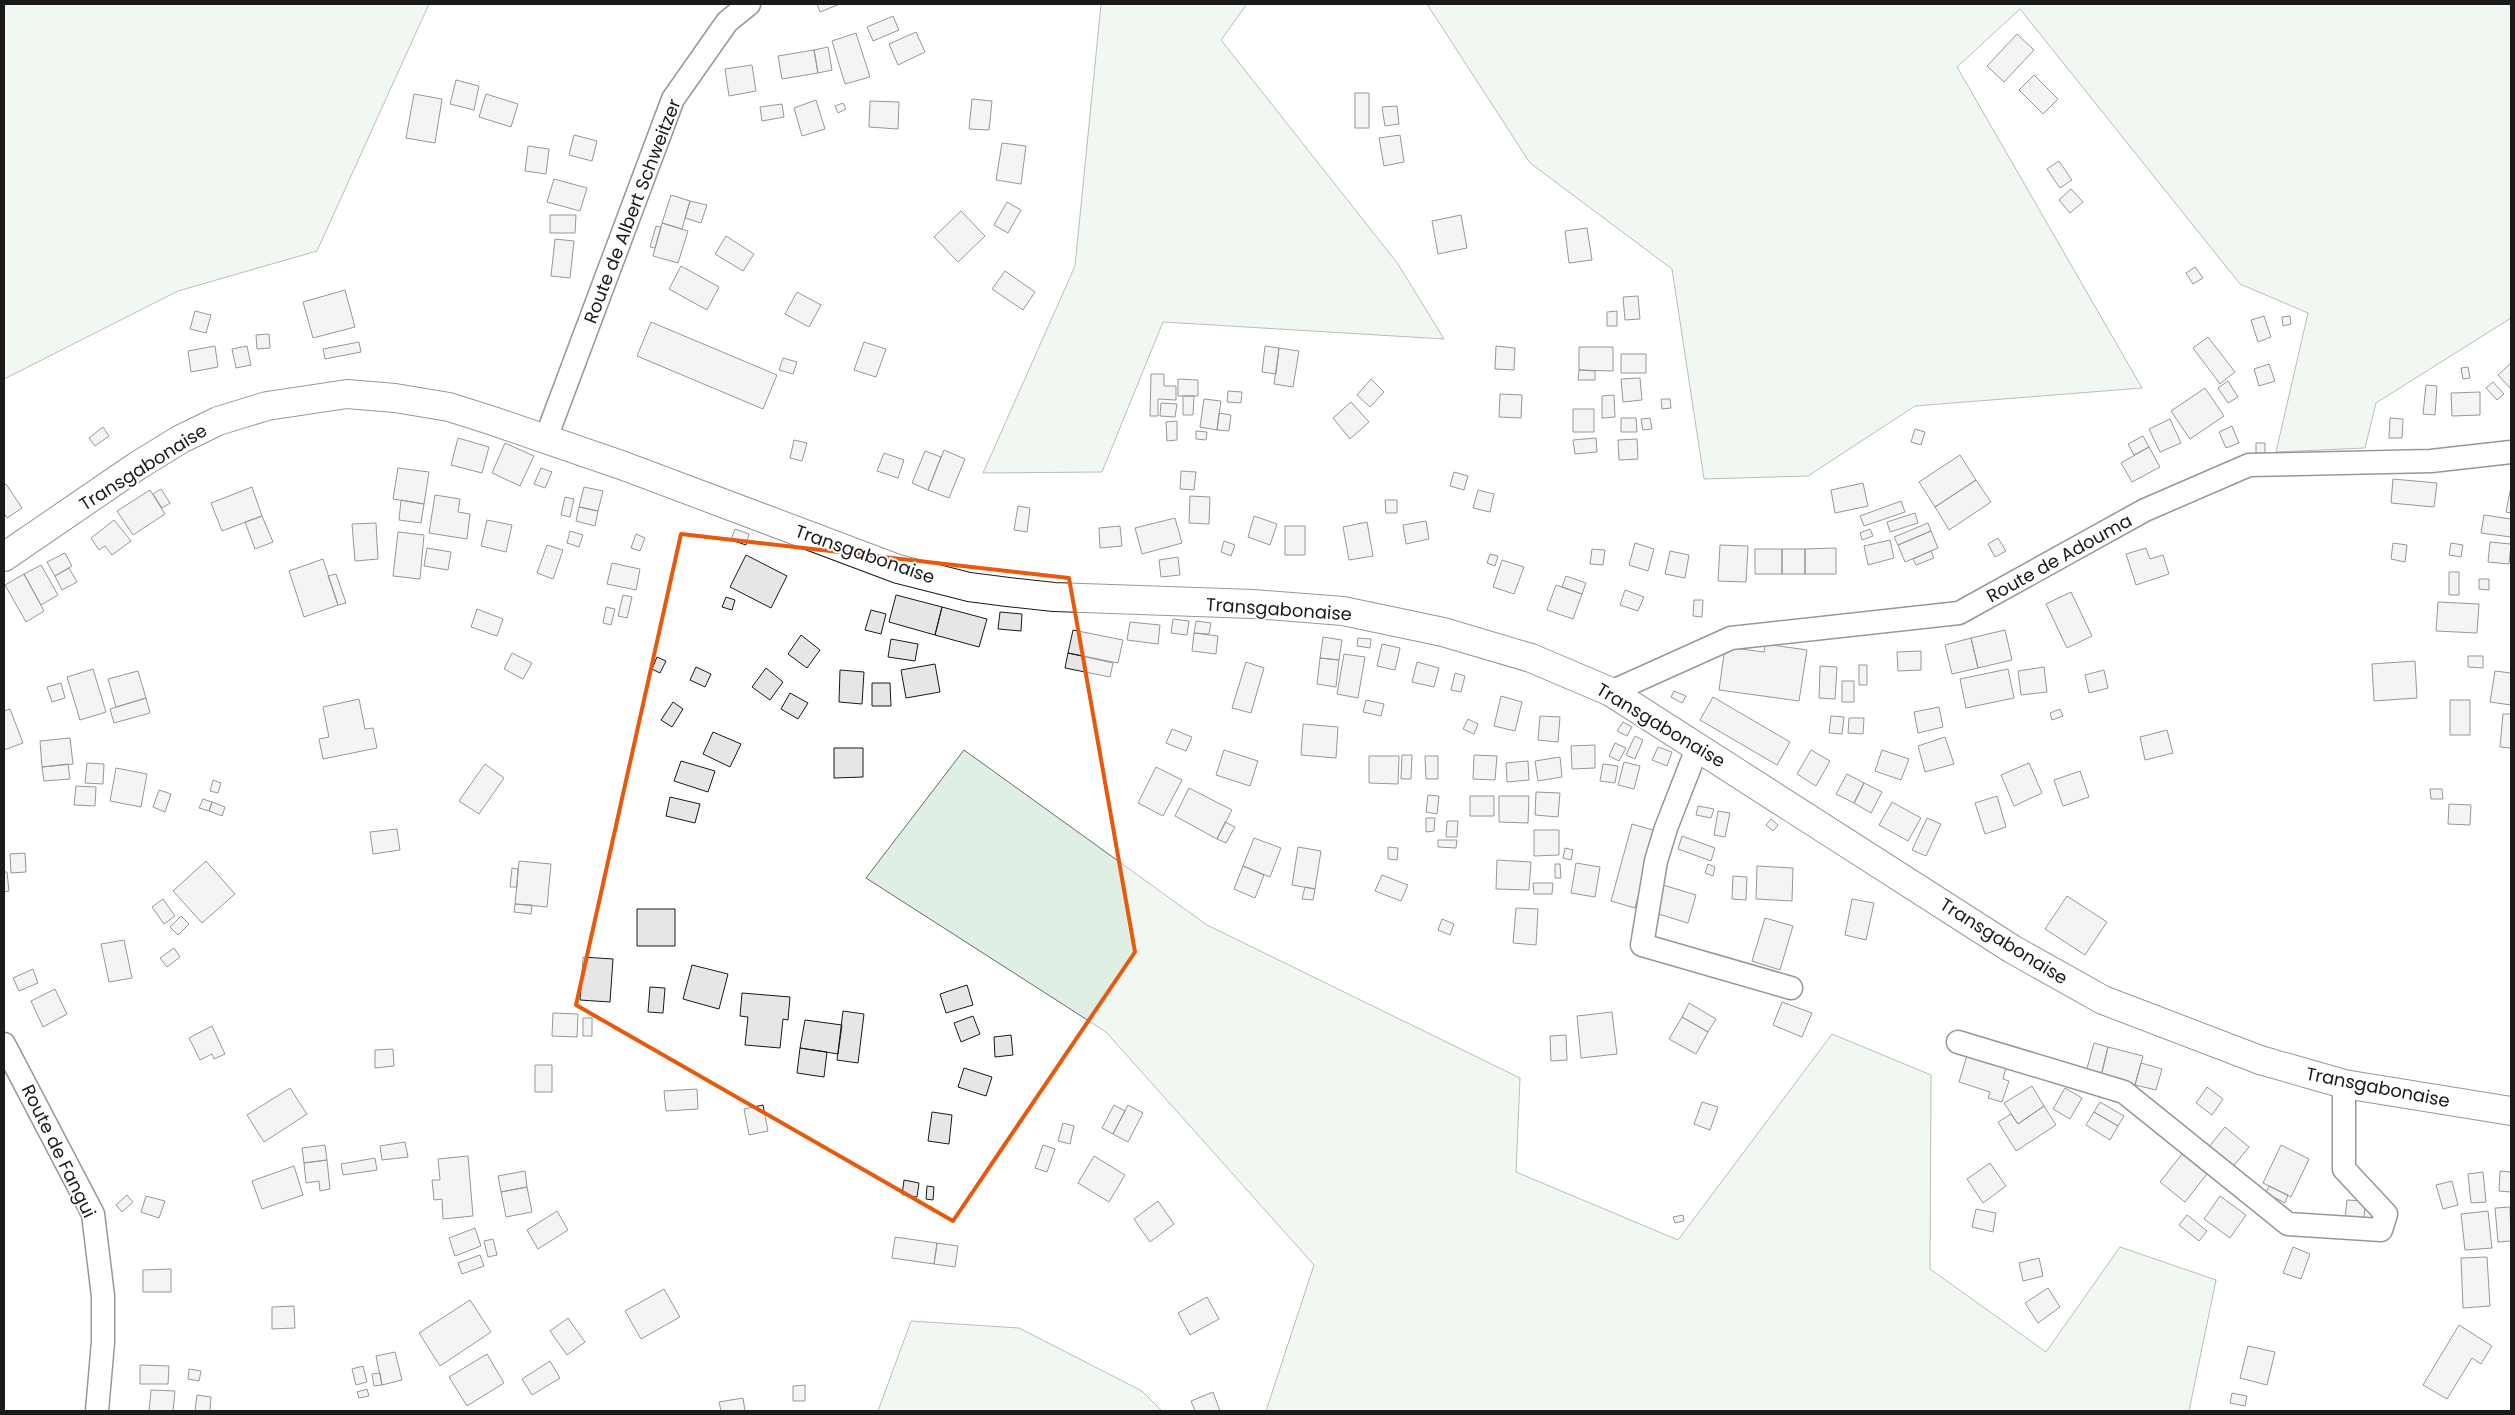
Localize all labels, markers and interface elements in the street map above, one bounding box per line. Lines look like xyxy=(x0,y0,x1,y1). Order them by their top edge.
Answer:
street label: Route de Albert Schweitzer xyxy=(578,95,687,327)
street label: Transgabonaise xyxy=(74,418,212,516)
street label: Route de Adouma xyxy=(1982,508,2136,608)
street label: Transgabonaise xyxy=(792,518,938,590)
street label: Transgabonaise xyxy=(1205,591,1353,627)
street label: Transgabonaise xyxy=(1592,677,1730,773)
street label: Transgabonaise xyxy=(1935,892,2073,990)
street label: Transgabonaise xyxy=(2304,1061,2452,1113)
street label: Route de Fangui xyxy=(16,1080,102,1222)

